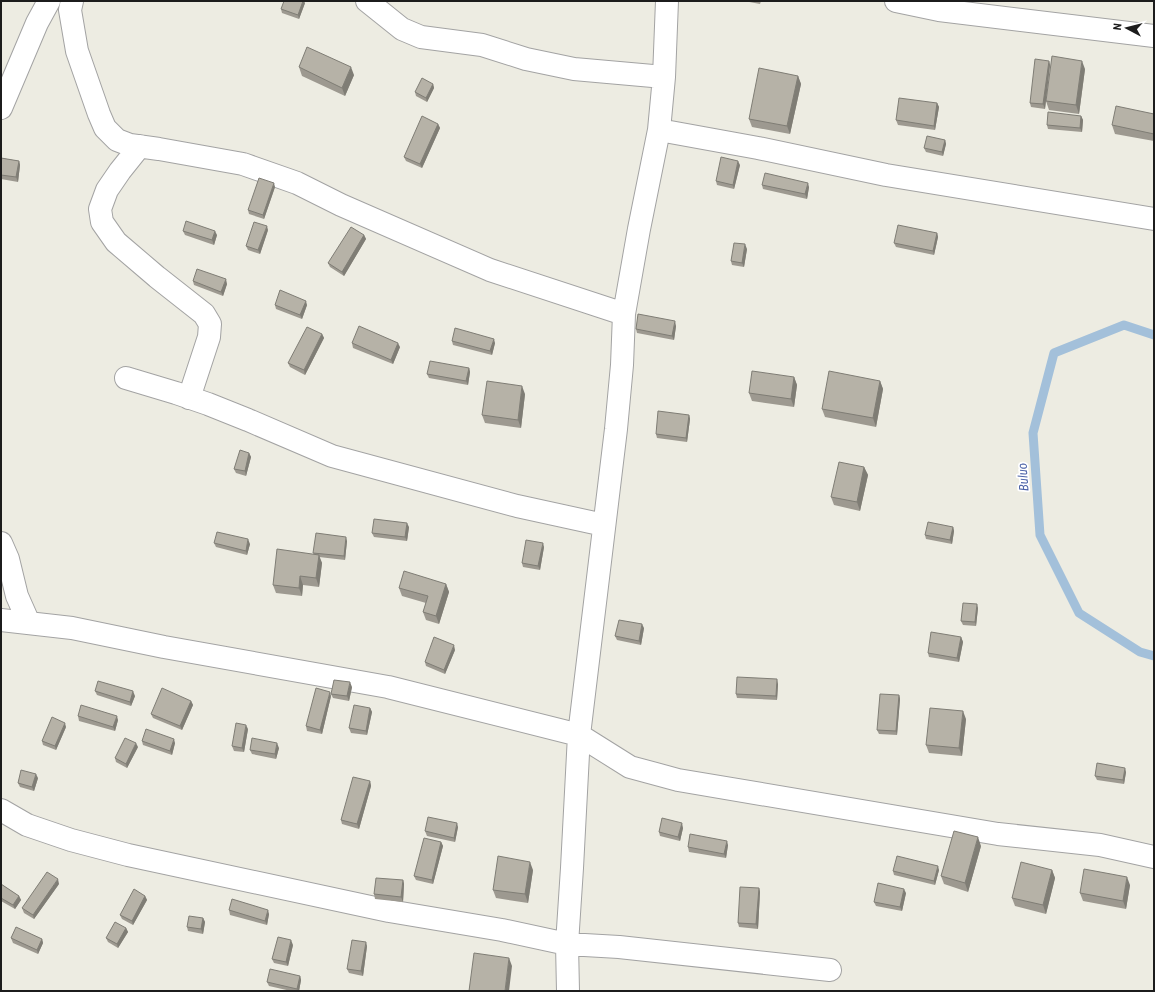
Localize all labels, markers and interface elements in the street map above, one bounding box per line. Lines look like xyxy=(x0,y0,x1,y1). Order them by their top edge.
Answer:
north arrow xyxy=(1107,8,1147,48)
text: N xyxy=(1111,22,1124,31)
water label: Buluo xyxy=(1015,462,1031,492)

